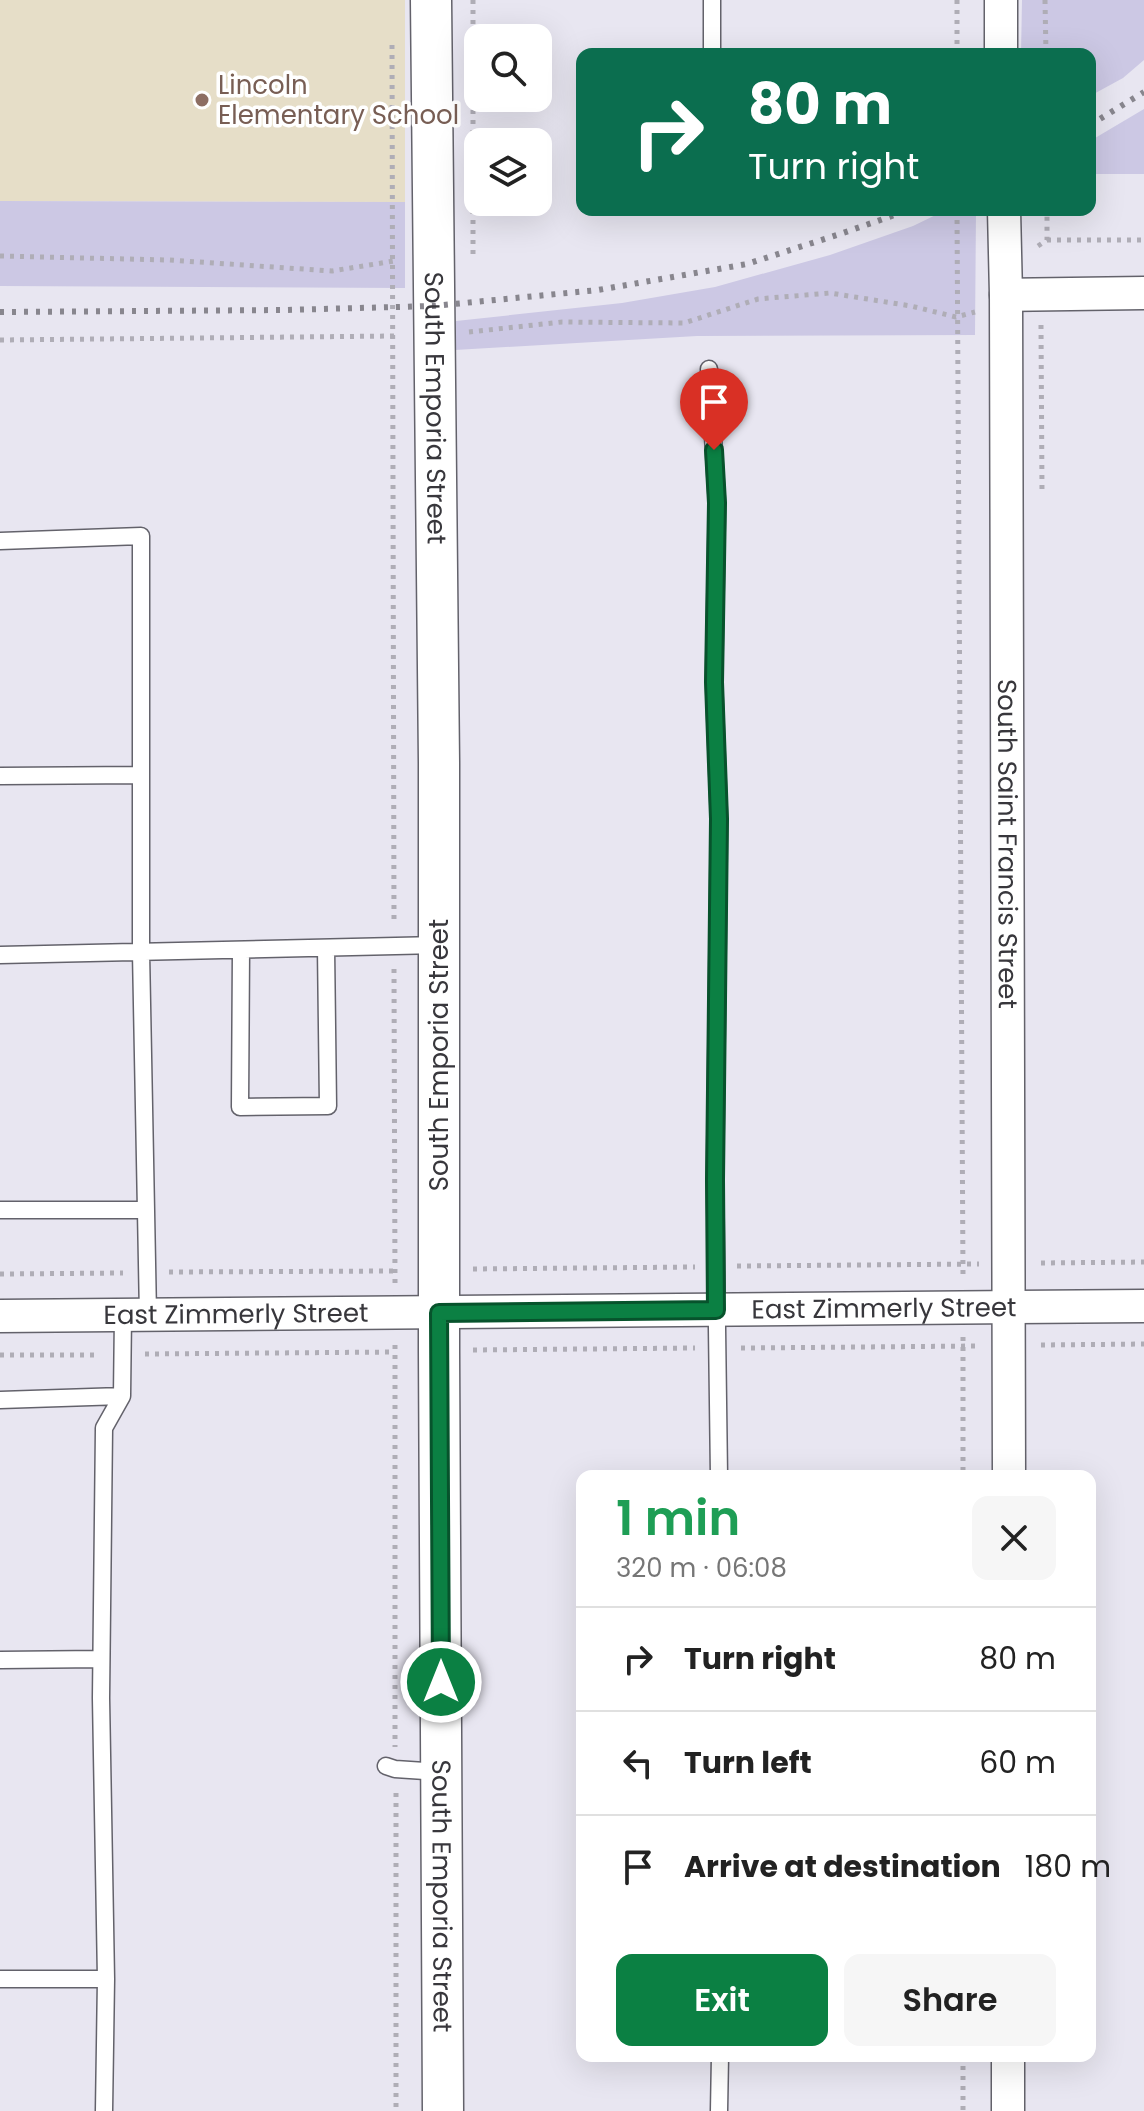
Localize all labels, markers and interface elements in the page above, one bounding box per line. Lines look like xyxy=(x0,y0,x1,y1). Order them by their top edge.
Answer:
map controls xyxy=(464,24,552,216)
button: search xyxy=(464,24,552,112)
text: 80 m xyxy=(748,65,892,144)
place label: Lincoln Elementary School xyxy=(218,67,459,133)
icon: right xyxy=(616,80,720,184)
marker: Lincoln Elementary School xyxy=(193,91,211,109)
button: layers xyxy=(464,128,552,216)
text: Turn right xyxy=(748,141,919,192)
street label: South Emporia Street xyxy=(416,271,455,545)
pin xyxy=(680,368,748,450)
icon: arrive xyxy=(692,380,736,424)
street label: South Saint Francis Street xyxy=(989,679,1026,1009)
street label: South Emporia Street xyxy=(421,919,457,1191)
street label: East Zimmerly Street xyxy=(751,1289,1017,1327)
street label: East Zimmerly Street xyxy=(103,1295,369,1333)
text: 1 min xyxy=(616,1485,740,1552)
button: close xyxy=(972,1496,1056,1580)
text: 320 m · 06:08 xyxy=(616,1550,787,1586)
icon: right xyxy=(616,1637,660,1681)
text: Turn right xyxy=(684,1637,836,1680)
text: 80 m xyxy=(979,1637,1056,1680)
position arrow xyxy=(399,1640,483,1724)
icon: left xyxy=(616,1741,660,1785)
text: Turn left xyxy=(684,1741,812,1784)
text: 60 m xyxy=(979,1741,1056,1784)
street label: South Emporia Street xyxy=(423,1759,461,2032)
icon: arrive xyxy=(616,1845,660,1889)
text: Arrive at destination xyxy=(684,1845,1001,1888)
text: 180 m xyxy=(1025,1845,1111,1888)
button: Exit xyxy=(616,1954,828,2046)
button: Share xyxy=(844,1954,1056,2046)

